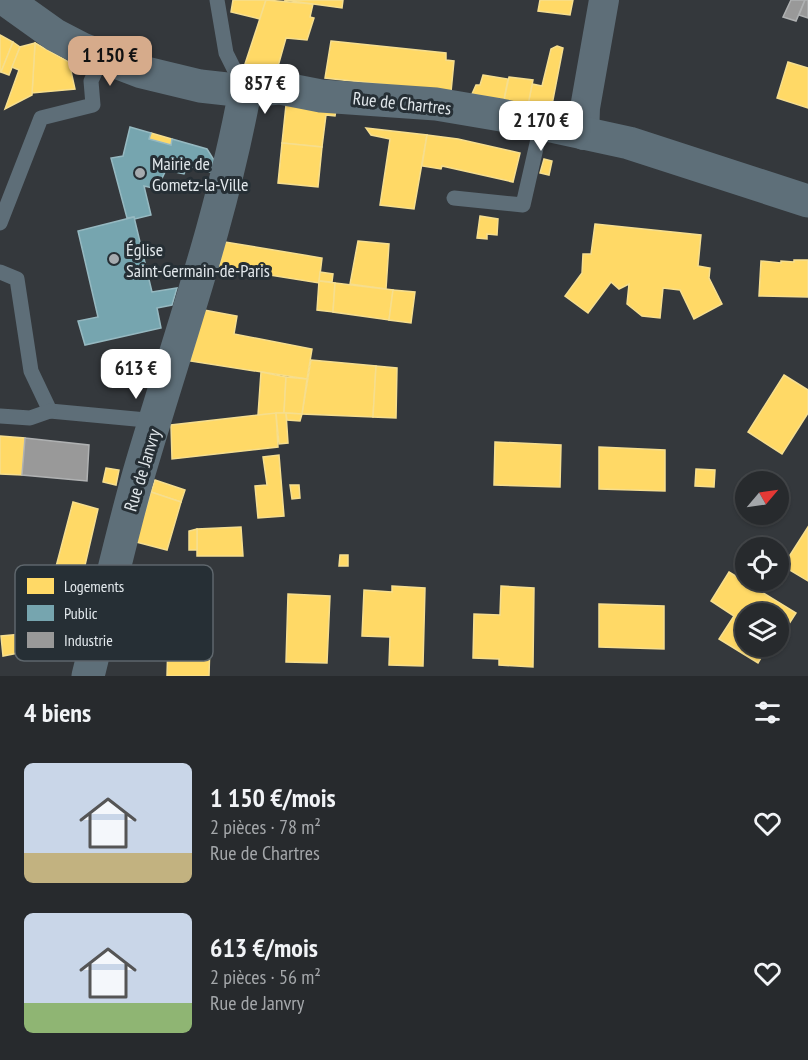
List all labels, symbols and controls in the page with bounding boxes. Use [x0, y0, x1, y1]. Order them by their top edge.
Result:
pin: 1 150 € [55, 36, 165, 87]
text: 1 150 € [82, 42, 138, 68]
pin: 857 € [223, 64, 307, 115]
text: 857 € [244, 70, 286, 96]
street label: Rue de Chartres [352, 86, 452, 120]
pin: 2 170 € [486, 101, 596, 152]
text: 2 170 € [513, 107, 569, 133]
place label: Mairie de Gometz-la-Ville [152, 152, 248, 196]
marker: Mairie de Gometz-la-Ville [133, 166, 147, 180]
place label: Église Saint-Germain-de-Paris [126, 238, 270, 282]
marker: Église Saint-Germain-de-Paris [107, 252, 121, 266]
pin: 613 € [94, 349, 178, 400]
text: 613 € [115, 355, 157, 381]
street label: Rue de Janvry [119, 426, 165, 514]
north arrow [735, 471, 789, 525]
map controls [735, 471, 789, 657]
button: locate [735, 537, 789, 591]
legend [15, 565, 213, 661]
text: Logements [64, 576, 124, 596]
text: Public [64, 603, 98, 623]
button: layers [735, 603, 789, 657]
text: Industrie [64, 630, 113, 650]
text: 4 biens [24, 696, 91, 729]
icon: filters [751, 696, 784, 729]
text: 1 150 €/mois [210, 781, 336, 814]
icon: home [72, 787, 144, 859]
icon: heart [751, 807, 784, 840]
text: 2 pièces · 78 m² [210, 814, 321, 840]
text: Rue de Chartres [210, 840, 320, 866]
text: 613 €/mois [210, 931, 318, 964]
icon: home [72, 937, 144, 1009]
icon: heart [751, 957, 784, 990]
text: 2 pièces · 56 m² [210, 964, 321, 990]
text: Rue de Janvry [210, 990, 304, 1016]

